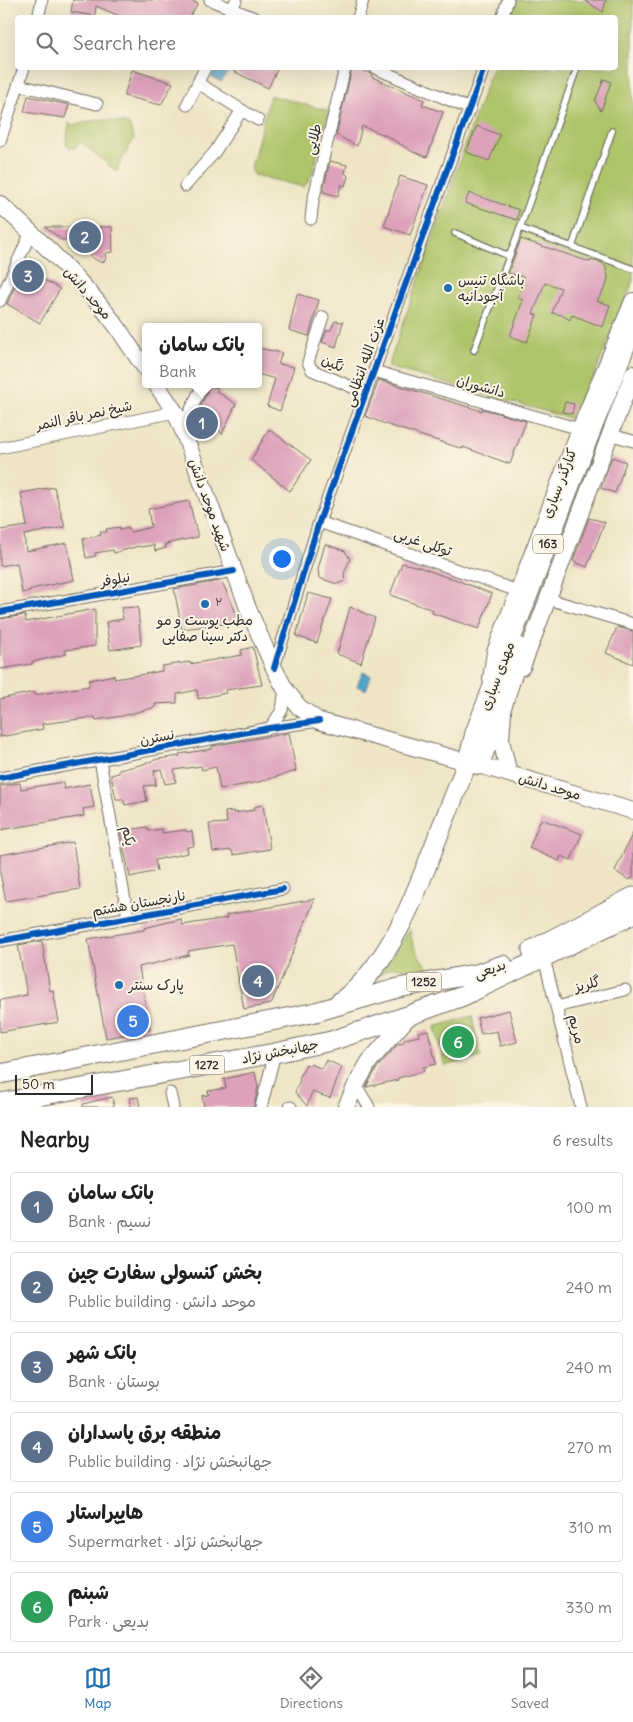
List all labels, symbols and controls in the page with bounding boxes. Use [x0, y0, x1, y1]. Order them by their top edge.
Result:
search box [15, 15, 618, 70]
icon: search [33, 29, 61, 57]
text: Search here [73, 31, 176, 55]
street label: طلایی [300, 122, 326, 156]
pin: 2 [69, 218, 101, 256]
pin: 3 [12, 257, 44, 295]
street label: موحد دانش [60, 263, 116, 323]
place label: باشگاه تنیس آجودانیه [458, 271, 525, 305]
marker: باشگاه تنیس آجودانیه [442, 282, 454, 294]
street label: عزت الله انتظامی [339, 315, 389, 409]
popup [142, 323, 262, 388]
text: بانک سامان [159, 332, 245, 356]
street label: نگین [319, 350, 347, 376]
text: Bank [159, 361, 196, 381]
street label: دانشوران [454, 371, 507, 402]
street label: شیخ نمر باقر النمر [33, 396, 134, 435]
pin: 1 [186, 404, 218, 442]
street label: کنارگذر سباری [537, 445, 581, 521]
street label: شهید موحد دانش [185, 456, 235, 554]
street label: توکلی غربی [392, 524, 455, 560]
road number: 163 [533, 534, 563, 554]
your location [269, 546, 295, 572]
street label: نیلوفر [97, 567, 132, 592]
house number: ۲ [215, 595, 223, 609]
marker: مطب پوست و مو دکتر سینا صفایی [199, 598, 211, 610]
place label: مطب پوست و مو دکتر سینا صفایی [156, 611, 253, 645]
street label: مهدی سباری [476, 639, 518, 713]
street label: نسترن [138, 725, 176, 749]
street label: موحد دانش [517, 768, 583, 804]
street label: یکم [116, 825, 140, 848]
street label: نارنجستان هشتم [91, 886, 188, 922]
street label: بدیعی [472, 955, 508, 983]
pin: 4 [242, 962, 274, 1000]
road number: 1252 [406, 972, 442, 992]
street label: گلریز [571, 972, 602, 996]
place label: پارک سنتر [128, 976, 184, 995]
marker: پارک سنتر [113, 979, 125, 991]
pin: 5 [117, 1002, 149, 1040]
street label: مریم [563, 1012, 589, 1046]
pin: 6 [442, 1023, 474, 1061]
street label: جهانبخش نژاد [240, 1035, 320, 1067]
road number: 1272 [190, 1056, 224, 1074]
scale bar [15, 1072, 92, 1095]
text: 50 m [22, 1075, 55, 1093]
text: Nearby [20, 1126, 90, 1153]
text: 6 results [552, 1130, 613, 1150]
text: بانک سامان [68, 1180, 154, 1204]
text: 1 [34, 1197, 40, 1217]
text: 100 m [567, 1197, 612, 1217]
text: Bank · نسیم [68, 1211, 151, 1231]
text: بخش کنسولی سفارت چین [68, 1260, 262, 1284]
text: 2 [33, 1277, 41, 1297]
text: 240 m [566, 1277, 612, 1297]
text: Public building · موحد دانش [68, 1291, 256, 1311]
text: بانک شهر [68, 1340, 137, 1364]
text: 3 [32, 1357, 42, 1377]
text: 240 m [566, 1357, 612, 1377]
text: Bank · بوستان [68, 1371, 160, 1391]
text: منطقه برق پاسداران [68, 1420, 221, 1444]
text: 4 [32, 1437, 42, 1457]
text: 270 m [567, 1437, 612, 1457]
text: Public building · جهانبخش نژاد [68, 1451, 272, 1471]
text: هایپراستار [68, 1500, 143, 1524]
text: 5 [32, 1517, 42, 1537]
text: 310 m [568, 1517, 612, 1537]
text: Supermarket · جهانبخش نژاد [68, 1531, 263, 1551]
text: شبنم [68, 1580, 109, 1604]
text: 6 [32, 1597, 42, 1617]
text: 330 m [565, 1597, 612, 1617]
text: Park · بدیعی [68, 1611, 149, 1631]
tab: Map [84, 1664, 112, 1712]
tab: Directions [280, 1664, 343, 1712]
tab: Saved [511, 1664, 549, 1712]

